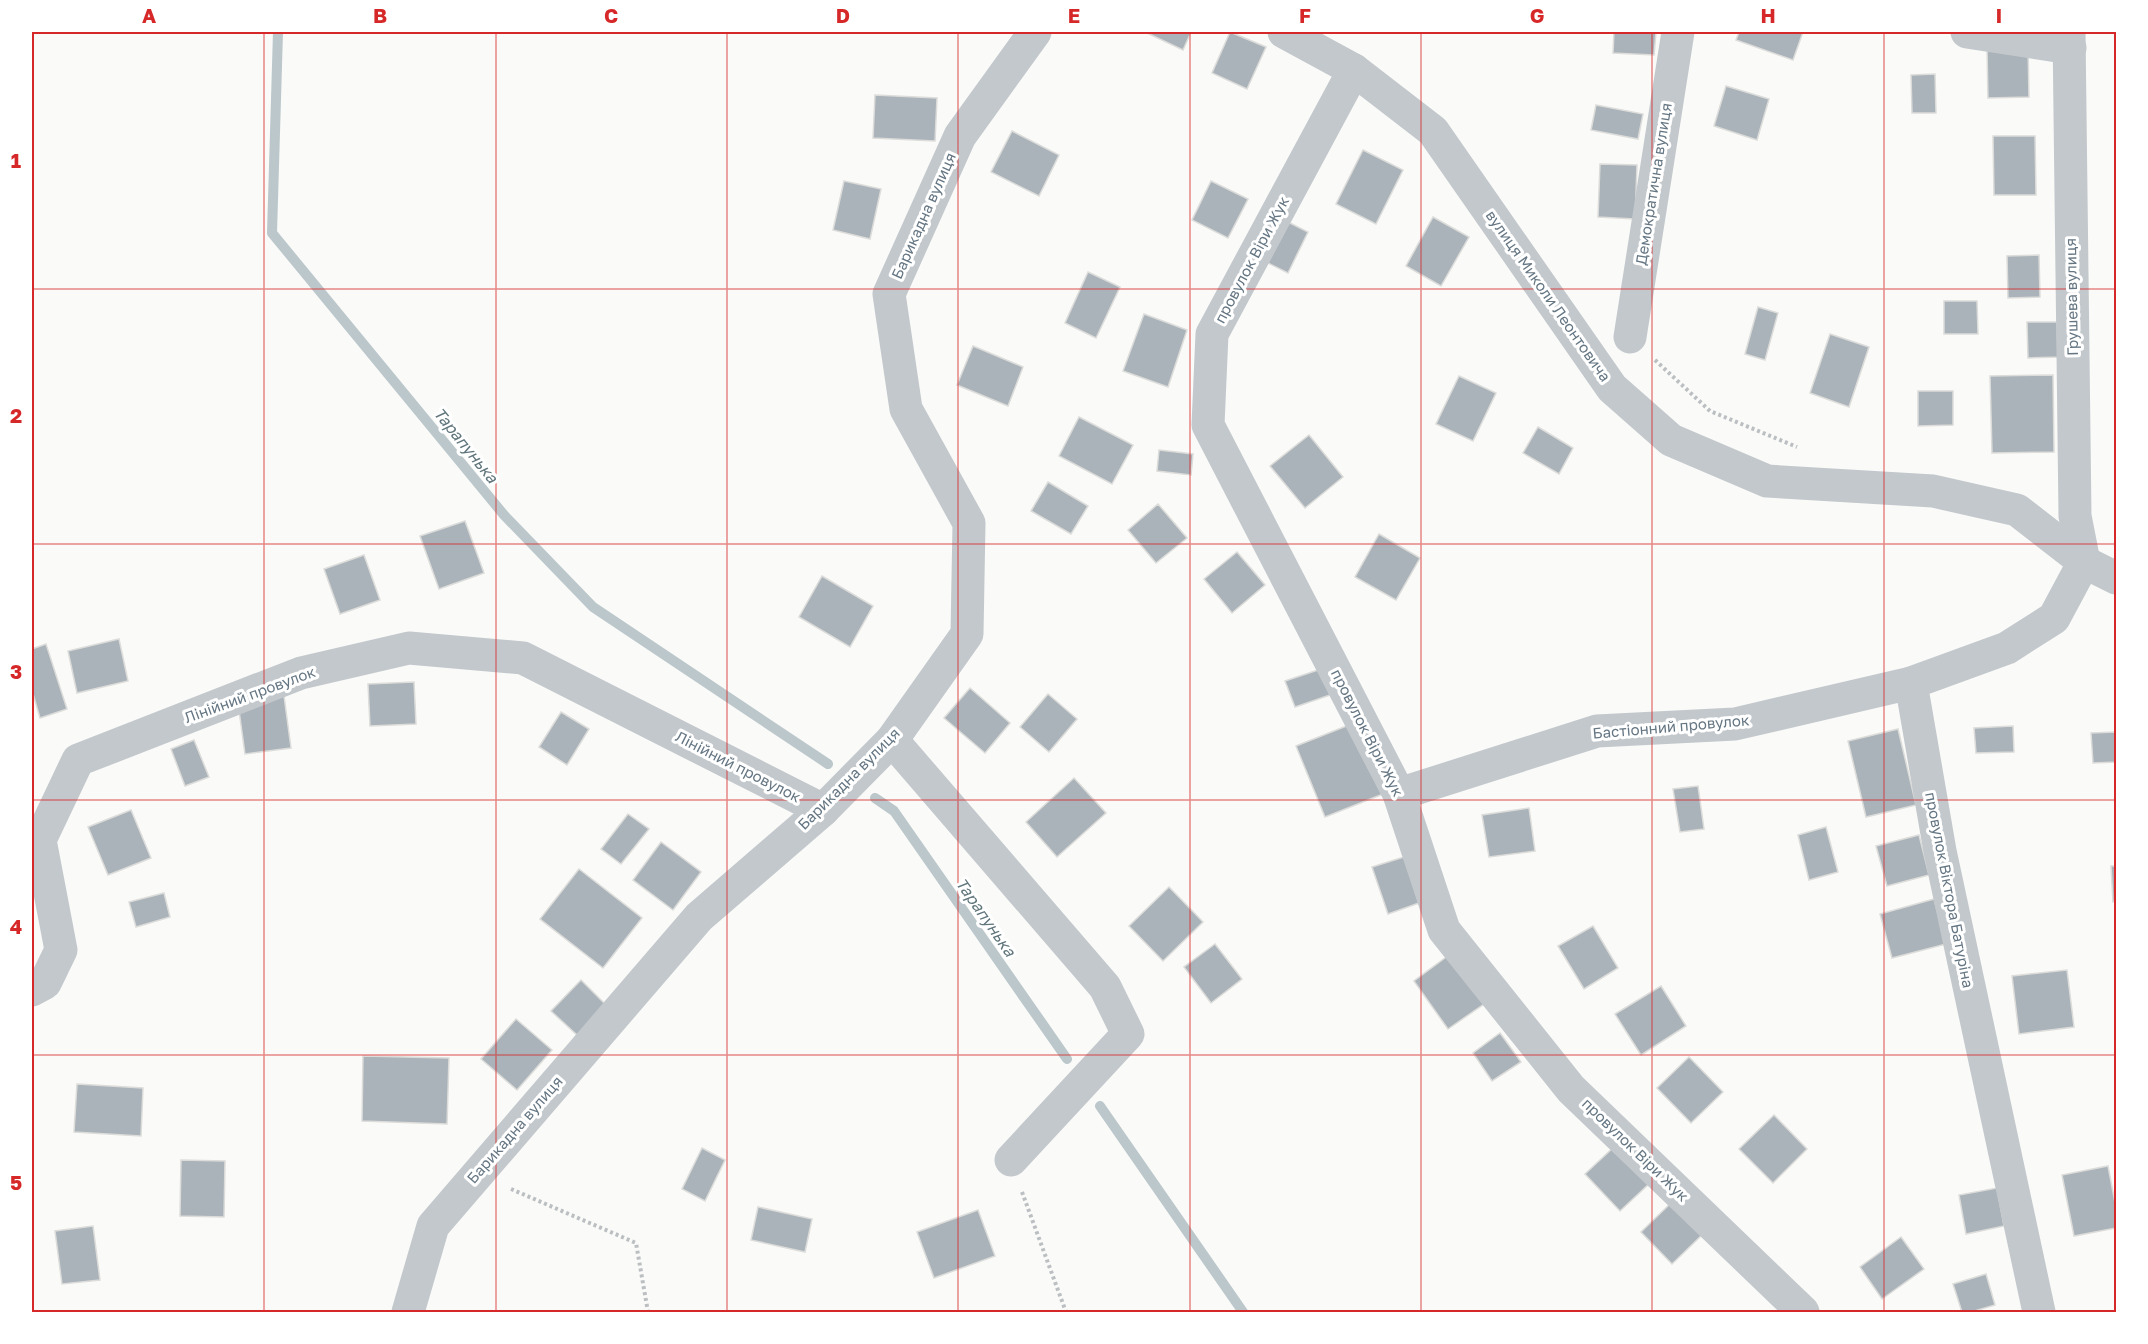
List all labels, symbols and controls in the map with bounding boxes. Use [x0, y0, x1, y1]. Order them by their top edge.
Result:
text: A [142, 3, 156, 27]
text: B [373, 3, 387, 27]
text: C [604, 3, 618, 27]
text: D [836, 3, 850, 27]
text: E [1068, 3, 1080, 27]
text: F [1299, 3, 1311, 27]
text: G [1530, 3, 1544, 27]
text: H [1760, 3, 1776, 27]
text: I [1996, 3, 2002, 27]
street label: Демократична вулиця [1631, 101, 1675, 266]
text: 1 [11, 148, 21, 172]
street label: Барикадна вулиця [887, 150, 959, 282]
street label: провулок Віри Жук [1210, 193, 1292, 326]
street label: вулиця Миколи Леонтовича [1483, 206, 1615, 385]
street label: Грушева вулиця [2061, 238, 2081, 356]
text: 2 [10, 403, 22, 427]
water label: Тарапунька [430, 403, 503, 487]
text: 3 [10, 659, 22, 683]
street label: Лінійний провулок [182, 662, 318, 726]
street label: провулок Віри Жук [1328, 666, 1408, 800]
street label: Бастіонний провулок [1592, 710, 1750, 742]
street label: Барикадна вулиця [794, 724, 903, 833]
street label: Лінійний провулок [673, 727, 804, 806]
street label: провулок Віктора Батуріна [1922, 790, 1978, 989]
water label: Тарапунька [952, 874, 1021, 961]
text: 4 [10, 914, 22, 938]
street label: Барикадна вулиця [463, 1072, 566, 1187]
street label: провулок Віри Жук [1579, 1094, 1693, 1205]
text: 5 [10, 1170, 22, 1194]

